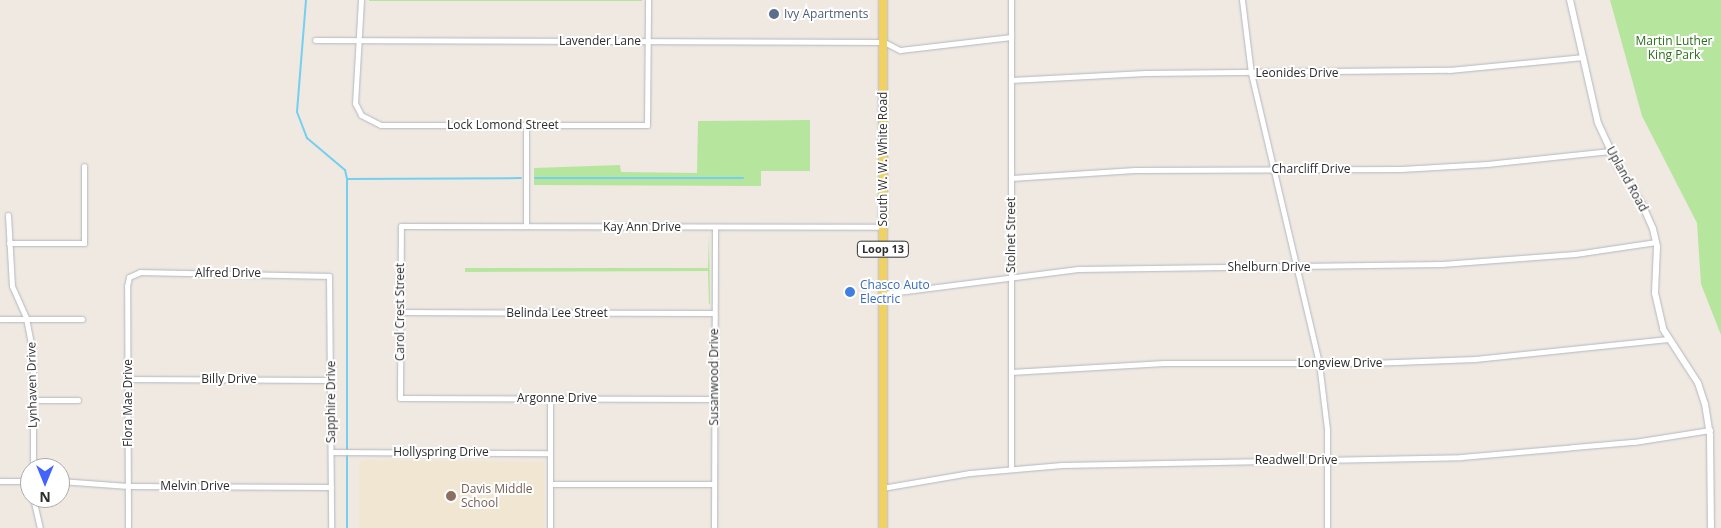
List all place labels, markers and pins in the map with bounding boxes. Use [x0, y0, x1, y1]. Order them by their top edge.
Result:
place label: Ivy Apartments [784, 7, 868, 21]
marker: Ivy Apartments [768, 8, 780, 20]
place label: Chasco Auto Electric [860, 278, 930, 306]
marker: Chasco Auto Electric [844, 286, 856, 298]
place label: Davis Middle School [461, 482, 533, 510]
marker: Davis Middle School [445, 490, 457, 502]

